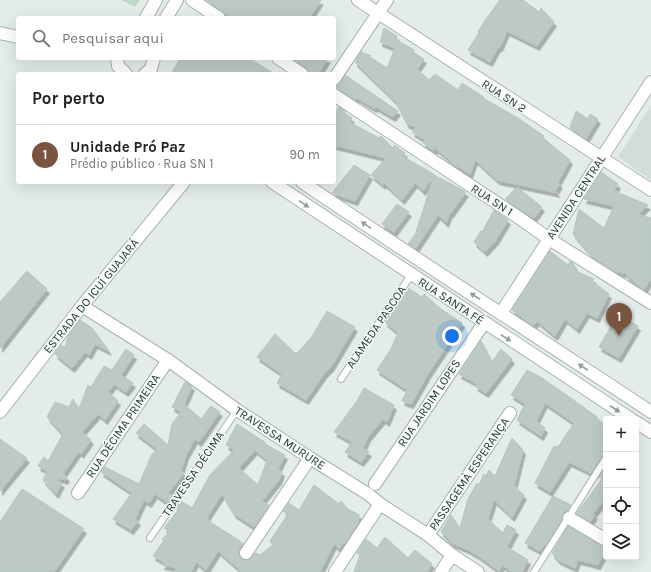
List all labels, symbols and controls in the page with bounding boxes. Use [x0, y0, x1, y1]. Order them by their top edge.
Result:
search box [16, 16, 336, 60]
icon: search [30, 27, 52, 49]
text: Pesquisar aqui [62, 29, 164, 47]
street label: RUA SN 2 [479, 76, 529, 116]
text: Por perto [32, 88, 105, 108]
text: Unidade Pró Paz [70, 138, 185, 156]
text: 1 [43, 147, 47, 162]
text: 90 m [289, 147, 320, 162]
street label: AVENIDA CENTRAL [544, 152, 609, 242]
text: Prédio público · Rua SN 1 [70, 156, 214, 171]
street label: RUA SN 1 [468, 181, 516, 219]
one-way arrow [299, 200, 310, 208]
one-way arrow [360, 221, 371, 229]
street label: ESTRADA DO ICUÍ GUAJARÁ [40, 235, 142, 356]
street label: RUA SANTA FÉ [415, 274, 487, 327]
street label: ALAMEDA PASCOA [343, 283, 409, 371]
one-way arrow [470, 292, 480, 300]
pin: 1 [606, 303, 632, 336]
your location [442, 326, 462, 346]
one-way arrow [500, 334, 512, 341]
street label: RUA JARDIM LOPES [395, 357, 463, 449]
one-way arrow [578, 364, 589, 371]
street label: RUA DÉCIMA PRIMEIRA [82, 371, 163, 481]
street label: TRAVESSA MURURE [232, 404, 328, 472]
one-way arrow [609, 405, 621, 412]
street label: PASSAGEMÀ ESPERANÇA [425, 414, 512, 533]
map controls [603, 416, 639, 560]
button: + [603, 416, 639, 452]
street label: TRAVESSA DÉCIMA [158, 428, 227, 519]
button: − [603, 452, 639, 488]
button: locate [603, 488, 639, 524]
button: layers [603, 524, 639, 560]

